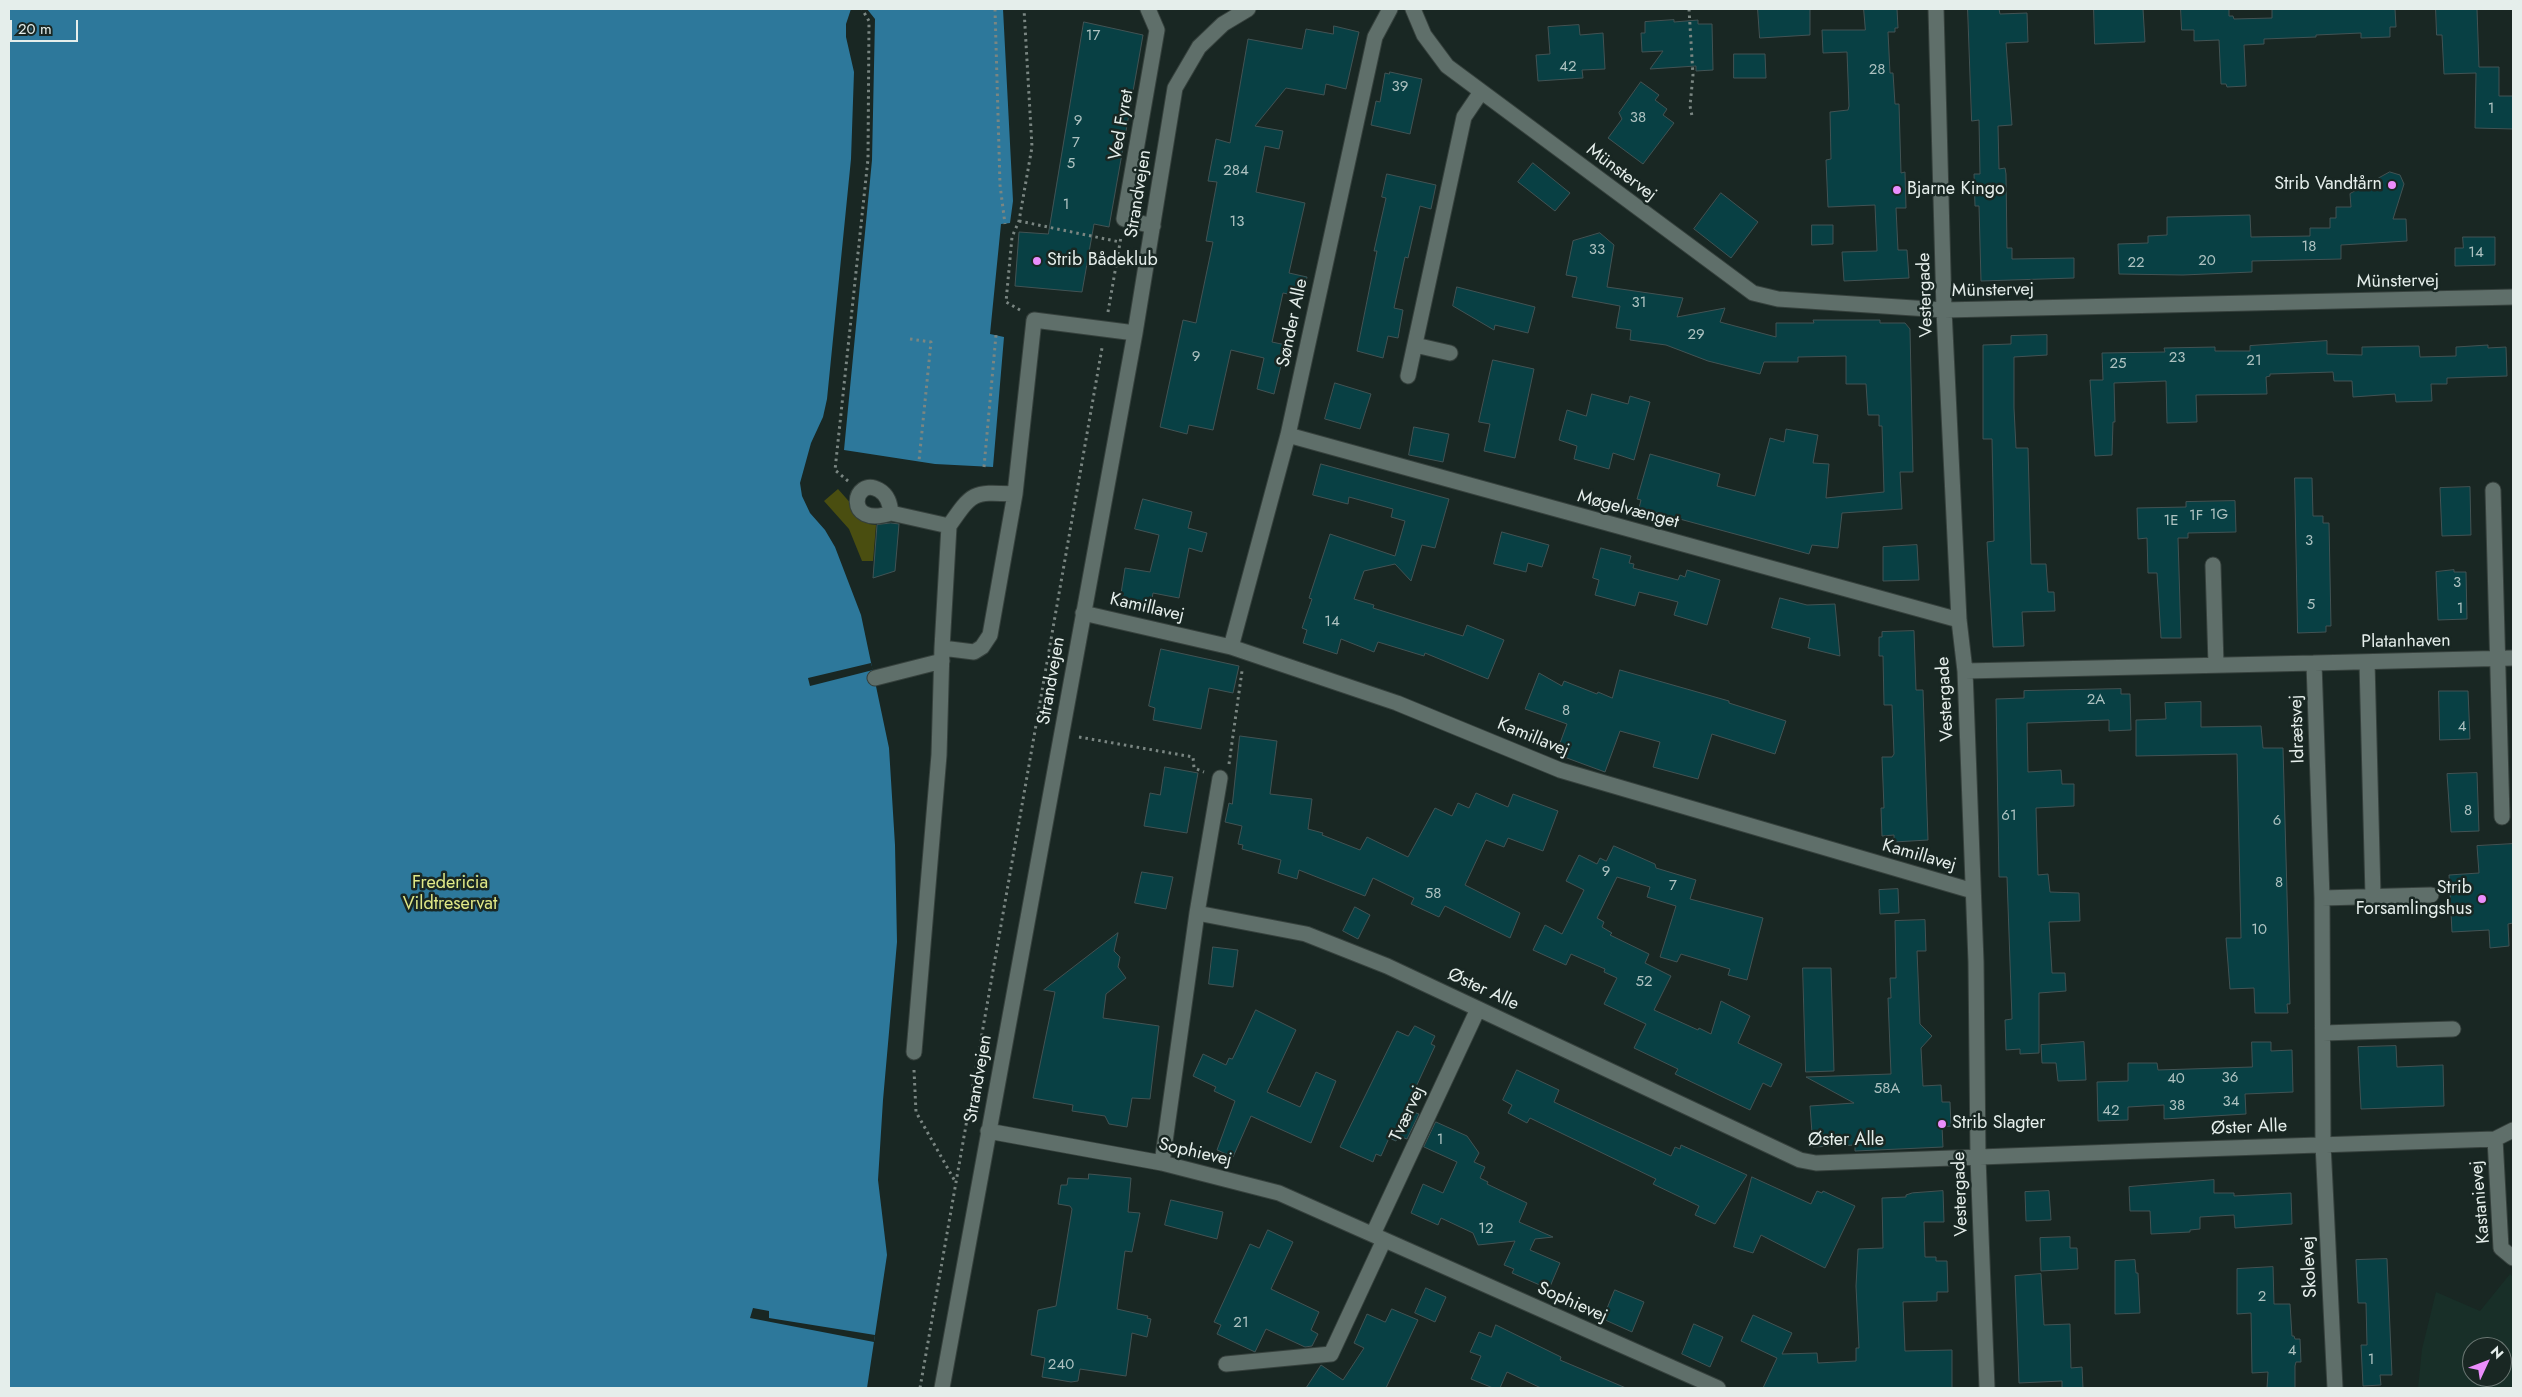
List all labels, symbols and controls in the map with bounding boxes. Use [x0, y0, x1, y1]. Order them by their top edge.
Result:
scale bar [12, 10, 80, 42]
text: 20 m [18, 18, 52, 40]
house number: 17 [1086, 27, 1100, 45]
house number: 42 [1559, 58, 1577, 76]
house number: 28 [1869, 61, 1885, 79]
house number: 39 [1392, 78, 1408, 96]
street label: Ved Fyret [1105, 88, 1139, 162]
house number: 1 [2488, 100, 2494, 118]
house number: 38 [1630, 109, 1646, 127]
house number: 9 [1074, 112, 1082, 130]
house number: 7 [1072, 134, 1080, 152]
street label: Münstervej [1582, 140, 1660, 206]
street label: Strandvejen [1121, 148, 1157, 240]
house number: 5 [1067, 155, 1075, 173]
house number: 284 [1223, 162, 1249, 180]
place label: Strib Vandtårn [2274, 174, 2382, 196]
place label: Bjarne Kingo [1907, 179, 2005, 201]
marker: Strib Vandtårn [2386, 179, 2398, 191]
marker: Bjarne Kingo [1891, 184, 1903, 196]
house number: 1 [1063, 196, 1069, 214]
house number: 13 [1230, 213, 1244, 231]
house number: 18 [2302, 238, 2316, 256]
house number: 33 [1589, 241, 1605, 259]
house number: 14 [2468, 244, 2484, 262]
place label: Strib Bådeklub [1047, 250, 1158, 272]
street label: Vestergade [1914, 252, 1938, 338]
house number: 20 [2198, 252, 2216, 270]
house number: 22 [2127, 254, 2145, 272]
marker: Strib Bådeklub [1031, 255, 1043, 267]
street label: Münstervej [2357, 270, 2439, 294]
street label: Sønder Alle [1273, 277, 1313, 369]
street label: Münstervej [1952, 279, 2034, 303]
house number: 31 [1632, 294, 1646, 312]
house number: 29 [1687, 326, 1705, 344]
house number: 9 [1192, 348, 1200, 366]
house number: 23 [2169, 349, 2185, 367]
house number: 21 [2246, 352, 2262, 370]
house number: 25 [2110, 355, 2126, 373]
street label: Møgelvænget [1575, 486, 1681, 534]
house number: 1G [2210, 506, 2228, 524]
house number: 1F [2189, 507, 2203, 525]
house number: 1E [2164, 512, 2178, 530]
house number: 3 [2305, 532, 2313, 550]
house number: 3 [2453, 574, 2461, 592]
street label: Kamillavej [1108, 589, 1186, 627]
house number: 5 [2307, 596, 2315, 614]
house number: 1 [2457, 600, 2463, 618]
house number: 14 [1324, 613, 1340, 631]
street label: Platanhaven [2361, 630, 2451, 654]
street label: Strandvejen [1034, 635, 1070, 727]
street label: Vestergade [1933, 656, 1959, 742]
house number: 2A [2087, 691, 2105, 709]
street label: Idrætsvej [2286, 694, 2310, 764]
house number: 8 [1562, 702, 1570, 720]
street label: Kamillavej [1494, 714, 1572, 762]
house number: 4 [2458, 718, 2466, 736]
house number: 8 [2464, 802, 2472, 820]
house number: 61 [2001, 807, 2017, 825]
house number: 6 [2273, 812, 2281, 830]
street label: Kamillavej [1880, 835, 1958, 877]
house number: 9 [1602, 863, 1610, 881]
park label: Fredericia Vildtreservat [403, 873, 497, 916]
house number: 8 [2275, 874, 2283, 892]
house number: 7 [1669, 877, 1677, 895]
place label: Strib Forsamlingshus [2356, 878, 2472, 921]
house number: 58 [1425, 885, 1441, 903]
marker: Strib Forsamlingshus [2476, 893, 2488, 905]
house number: 10 [2251, 921, 2267, 939]
street label: Øster Alle [1444, 964, 1522, 1016]
house number: 52 [1636, 973, 1652, 991]
street label: Strandvejen [961, 1033, 997, 1125]
house number: 36 [2222, 1069, 2238, 1087]
house number: 40 [2167, 1070, 2185, 1088]
house number: 58A [1874, 1080, 1900, 1098]
street label: Tværvej [1386, 1083, 1430, 1145]
house number: 34 [2223, 1093, 2239, 1111]
house number: 38 [2169, 1097, 2185, 1115]
house number: 42 [2102, 1102, 2120, 1120]
place label: Strib Slagter [1952, 1113, 2045, 1135]
street label: Øster Alle [2211, 1116, 2287, 1140]
marker: Strib Slagter [1936, 1118, 1948, 1130]
street label: Øster Alle [1808, 1130, 1884, 1152]
house number: 1 [1437, 1131, 1443, 1149]
street label: Sophievej [1156, 1134, 1234, 1172]
street label: Vestergade [1949, 1151, 1973, 1237]
street label: Kastanievej [2467, 1159, 2495, 1245]
house number: 12 [1478, 1220, 1494, 1238]
street label: Skolevej [2298, 1236, 2322, 1298]
street label: Sophievej [1534, 1278, 1610, 1328]
house number: 2 [2258, 1288, 2266, 1306]
house number: 21 [1233, 1314, 1249, 1332]
north arrow [2462, 1337, 2512, 1387]
house number: 4 [2288, 1342, 2296, 1360]
text: N [2486, 1342, 2508, 1363]
house number: 1 [2368, 1351, 2374, 1369]
house number: 240 [1048, 1356, 1074, 1374]

